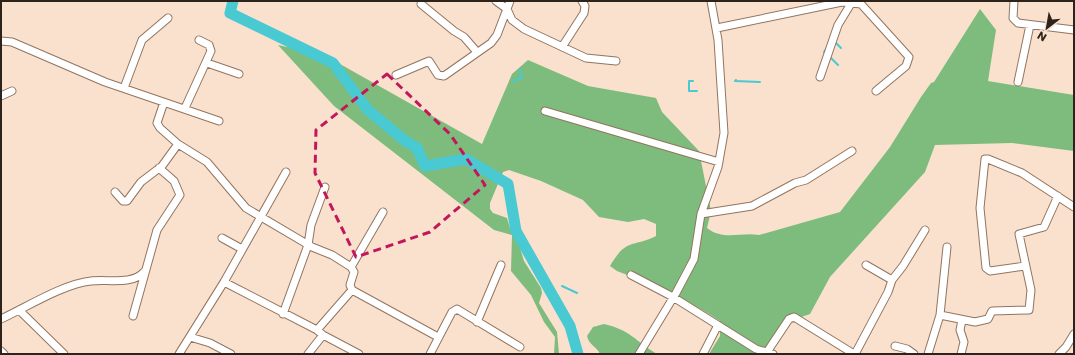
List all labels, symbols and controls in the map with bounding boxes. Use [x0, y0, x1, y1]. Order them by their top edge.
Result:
north arrow [1027, 8, 1067, 48]
text: N [1034, 28, 1050, 46]

